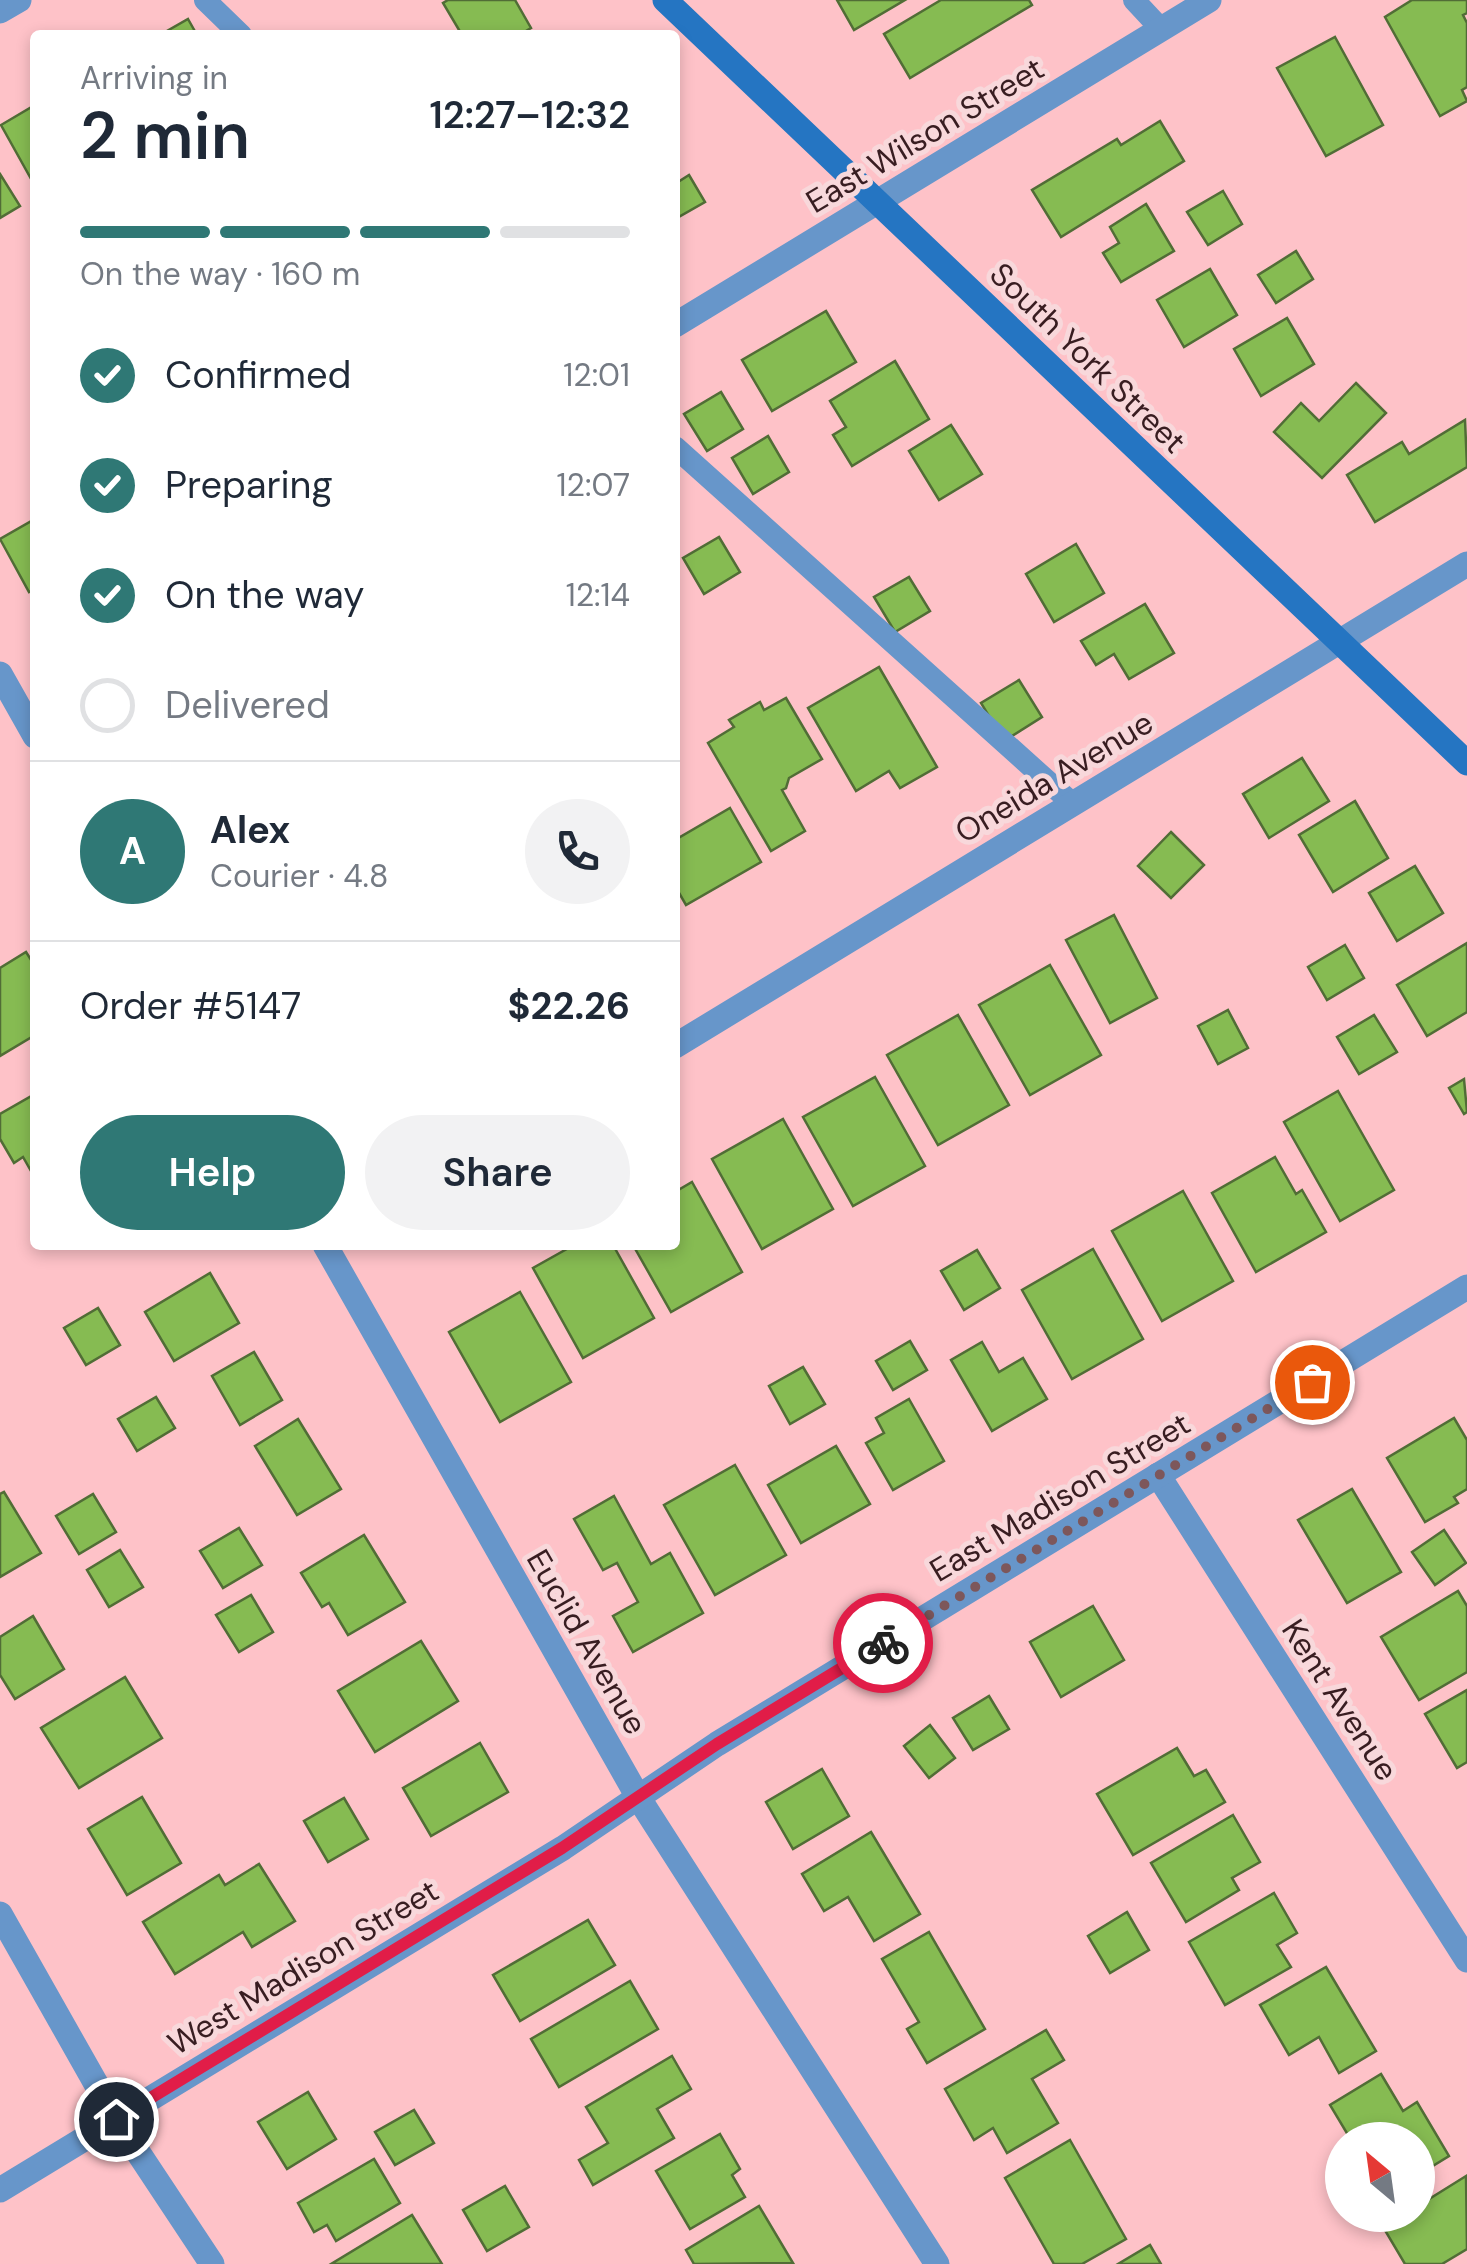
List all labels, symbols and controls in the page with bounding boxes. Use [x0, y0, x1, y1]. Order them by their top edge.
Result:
street label: East Wilson Street [798, 47, 1052, 223]
text: Arriving in [80, 57, 228, 99]
text: 12:27–12:32 [430, 90, 630, 140]
text: 2 min [80, 94, 250, 178]
text: On the way · 160 m [80, 253, 360, 295]
street label: South York Street [981, 254, 1195, 462]
icon: check [80, 348, 135, 403]
text: Confirmed [165, 350, 351, 400]
text: 12:01 [563, 354, 630, 396]
icon: check [80, 458, 135, 513]
text: Preparing [165, 460, 333, 510]
text: 12:07 [557, 464, 630, 506]
icon: check [80, 568, 135, 623]
text: On the way [165, 570, 364, 620]
text: 12:14 [566, 574, 630, 616]
text: Delivered [165, 680, 330, 730]
street label: Oneida Avenue [947, 701, 1161, 853]
button: phone [525, 799, 630, 904]
text: Alex [210, 805, 290, 855]
text: A [119, 826, 146, 876]
text: Courier · 4.8 [210, 855, 388, 897]
text: Order #5147 [80, 981, 301, 1031]
text: $22.26 [508, 981, 630, 1031]
button: Help [80, 1115, 345, 1230]
button: Share [365, 1115, 630, 1230]
pin [1270, 1340, 1355, 1425]
icon: bag [1285, 1355, 1340, 1410]
street label: East Madison Street [922, 1403, 1198, 1591]
street label: Euclid Avenue [517, 1542, 657, 1742]
courier [833, 1593, 933, 1693]
street label: Kent Avenue [1272, 1611, 1408, 1789]
icon: bike [856, 1616, 911, 1671]
street label: West Madison Street [160, 1870, 446, 2064]
pin [74, 2077, 159, 2162]
icon: home [89, 2092, 144, 2147]
north arrow [1325, 2122, 1435, 2232]
map controls [1325, 2122, 1435, 2232]

